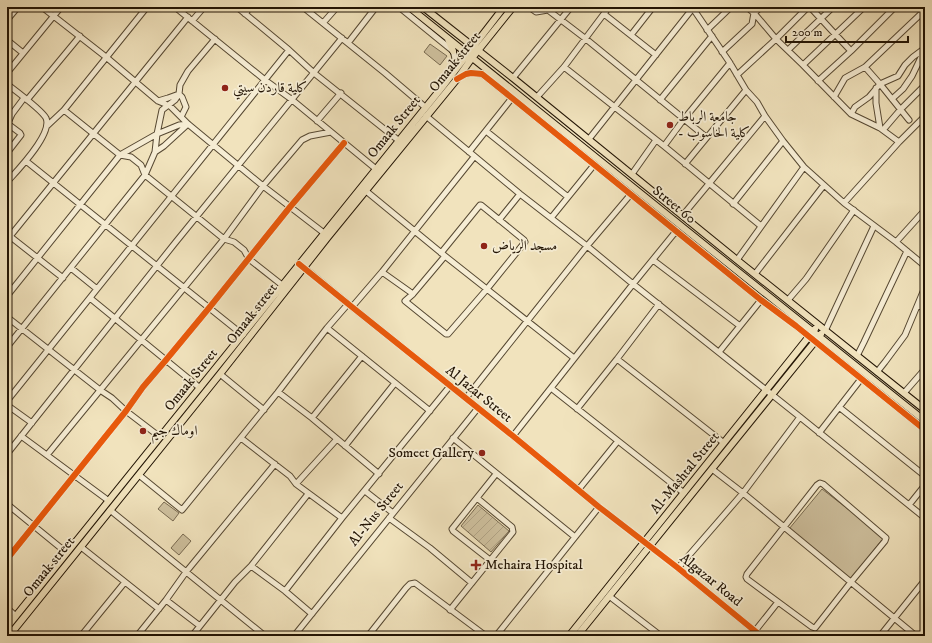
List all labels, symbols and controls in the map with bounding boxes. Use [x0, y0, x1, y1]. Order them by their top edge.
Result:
scale bar [786, 18, 908, 44]
text: 200 m [792, 25, 822, 40]
street label: Omaak street [425, 28, 485, 96]
place label: كلية قاردن سيتي [233, 79, 307, 100]
marker: كلية قاردن سيتي [220, 83, 230, 93]
street label: Omaak Street [363, 92, 425, 162]
place label: جامعة الرباط - كلية الحاسوب [678, 108, 750, 142]
marker: جامعة الرباط - كلية الحاسوب [665, 120, 675, 130]
street label: Street 60 [649, 182, 699, 228]
place label: مسجد الرياض [492, 237, 557, 255]
marker: مسجد الرياض [479, 241, 489, 251]
street label: Omaak street [223, 279, 282, 348]
street label: Omaak Street [160, 345, 222, 415]
street label: Al Jazar Street [442, 362, 516, 427]
place label: اوماك جيم [151, 422, 198, 444]
marker: اوماك جيم [138, 426, 148, 436]
street label: Al-Mashtal Street [646, 428, 724, 518]
place label: Someet Gallery [389, 444, 474, 462]
marker: Someet Gallery [477, 448, 487, 458]
street label: Al-Nus Street [345, 478, 408, 550]
street label: Omaak street [19, 533, 79, 601]
street label: Algazar Road [676, 549, 746, 611]
place label: Mehaira Hospital [485, 556, 583, 574]
marker: Mehaira Hospital [470, 559, 482, 571]

